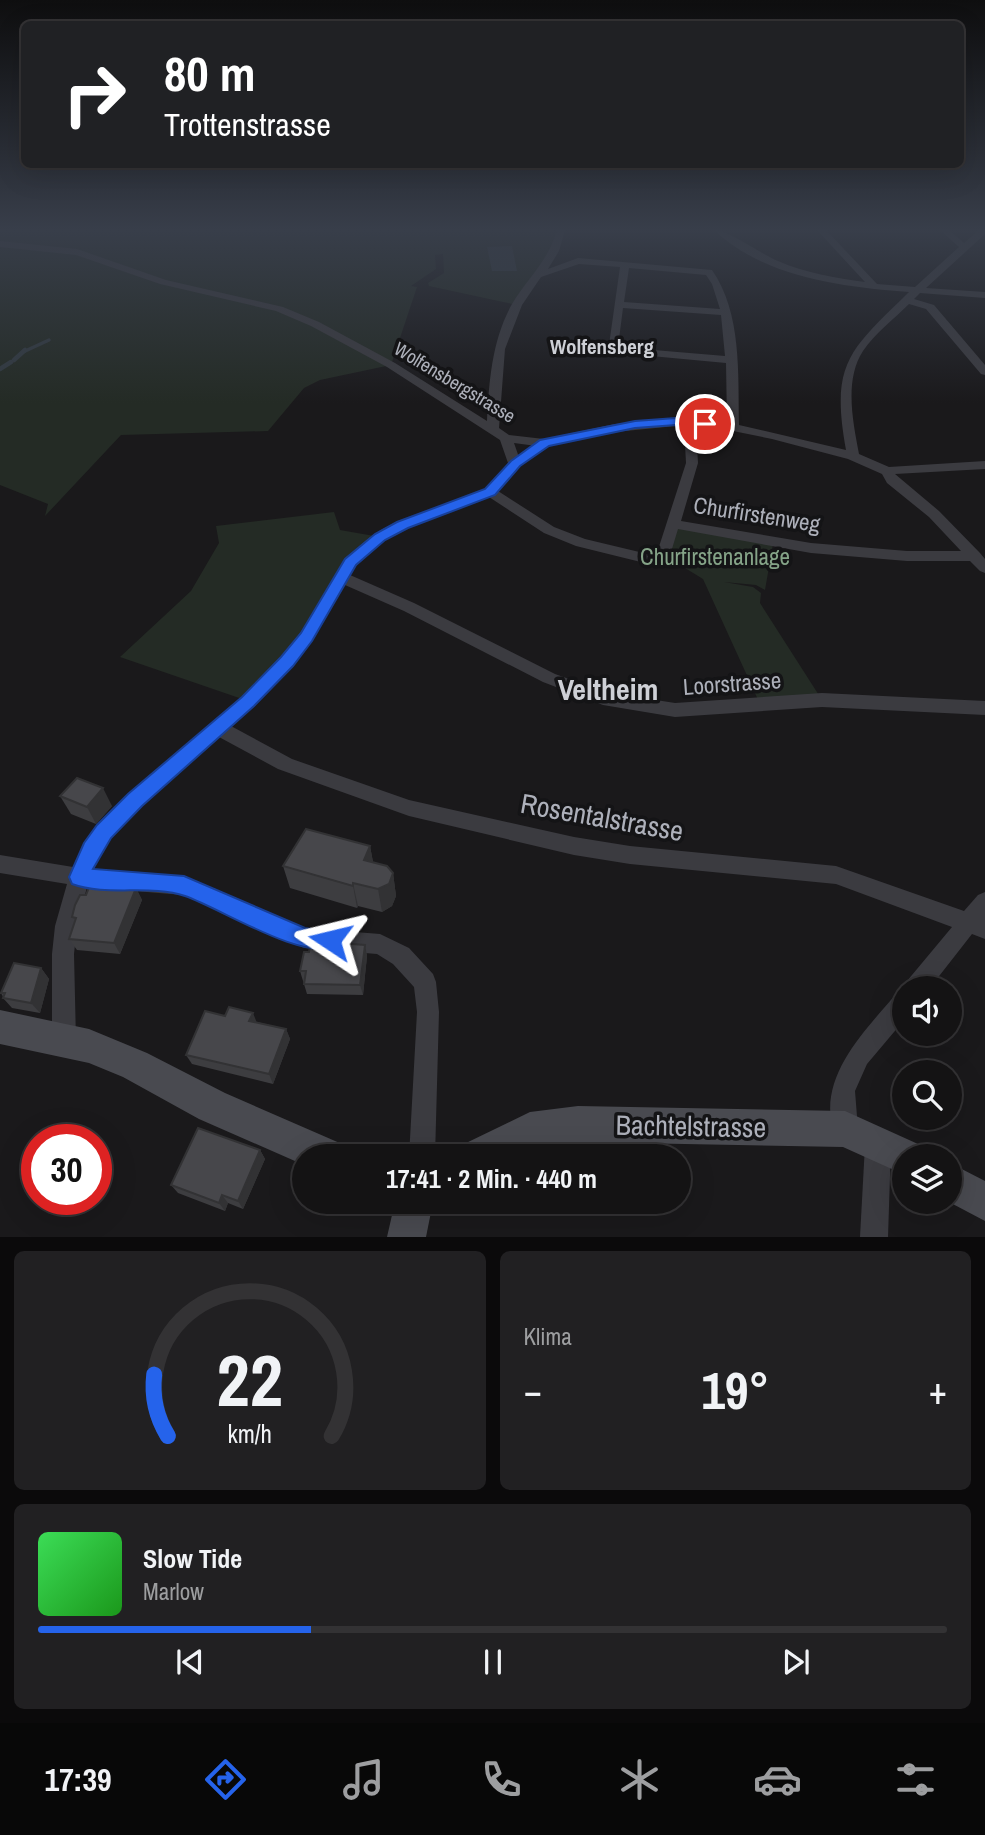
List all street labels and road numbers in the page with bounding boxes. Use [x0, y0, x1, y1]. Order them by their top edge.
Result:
street label: Wolfensbergstrasse [389, 335, 521, 429]
street label: Churfirstenweg [691, 489, 823, 539]
street label: Loorstrasse [682, 664, 782, 702]
street label: Rosentalstrasse [518, 784, 686, 850]
street label: Bachtelstrasse [615, 1106, 767, 1146]

